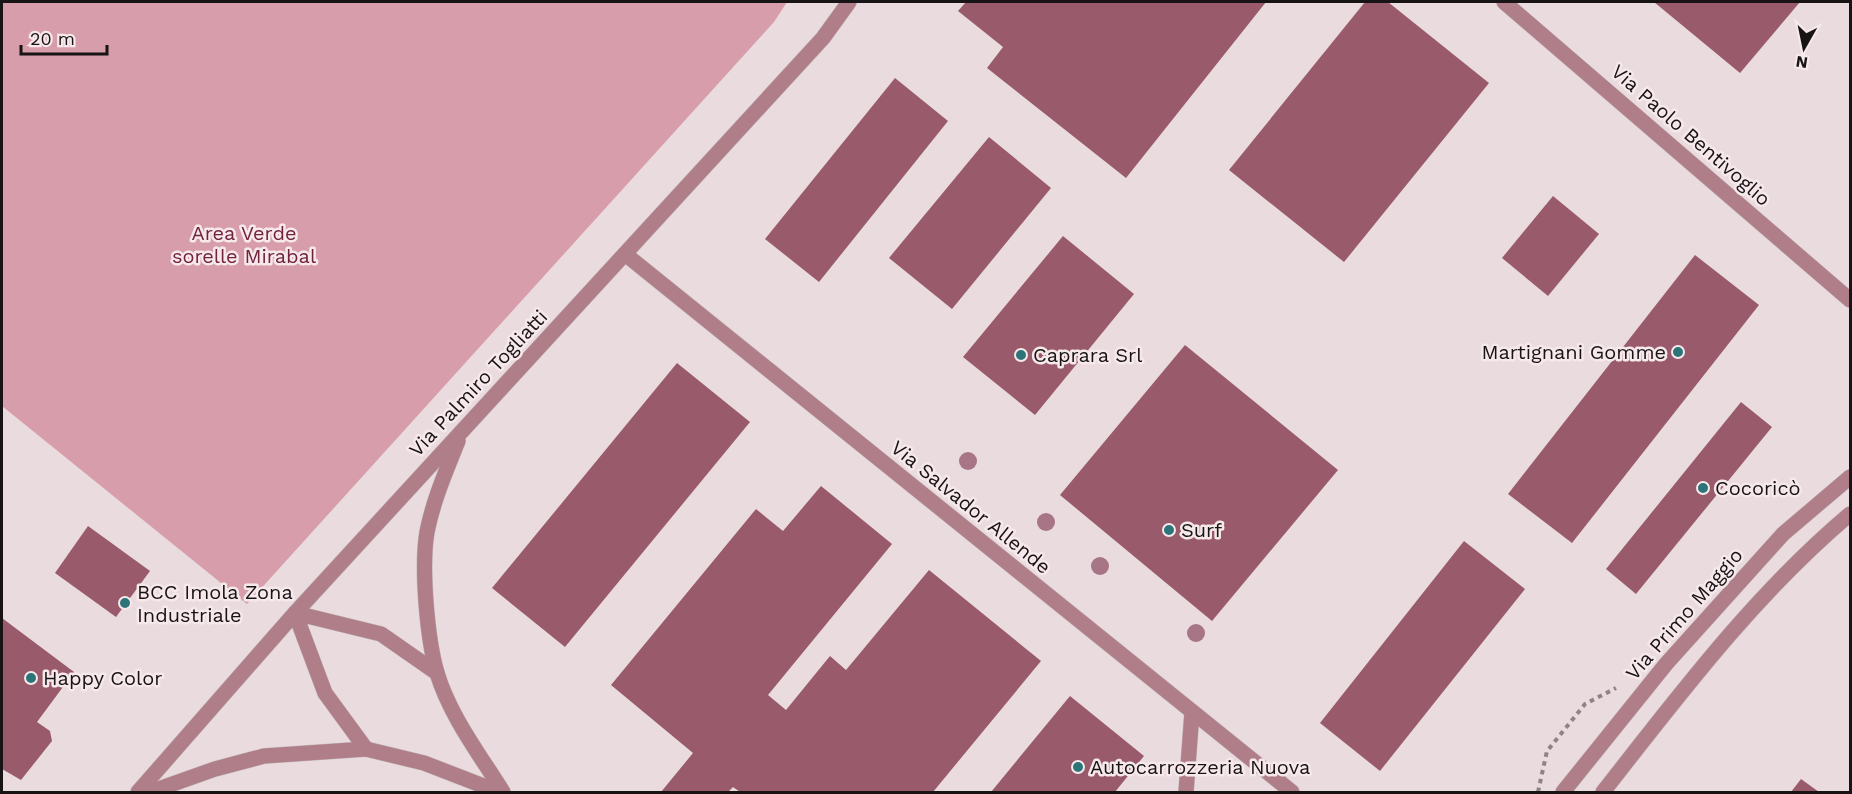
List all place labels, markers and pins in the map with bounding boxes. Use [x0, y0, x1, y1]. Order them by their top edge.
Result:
place label: Martignani Gomme [1481, 340, 1666, 364]
place label: Caprara Srl [1033, 343, 1142, 367]
marker: Martignani Gomme [1671, 345, 1685, 359]
marker: Caprara Srl [1014, 348, 1028, 362]
place label: Cocoricò [1715, 476, 1801, 500]
marker: Cocoricò [1696, 481, 1710, 495]
place label: Surf [1181, 518, 1222, 542]
marker: Surf [1162, 523, 1176, 537]
place label: BCC Imola Zona Industriale [137, 580, 293, 627]
marker: BCC Imola Zona Industriale [118, 596, 132, 610]
place label: Happy Color [43, 666, 162, 690]
marker: Happy Color [24, 671, 38, 685]
place label: Autocarrozzeria Nuova [1090, 755, 1310, 779]
marker: Autocarrozzeria Nuova [1071, 760, 1085, 774]

